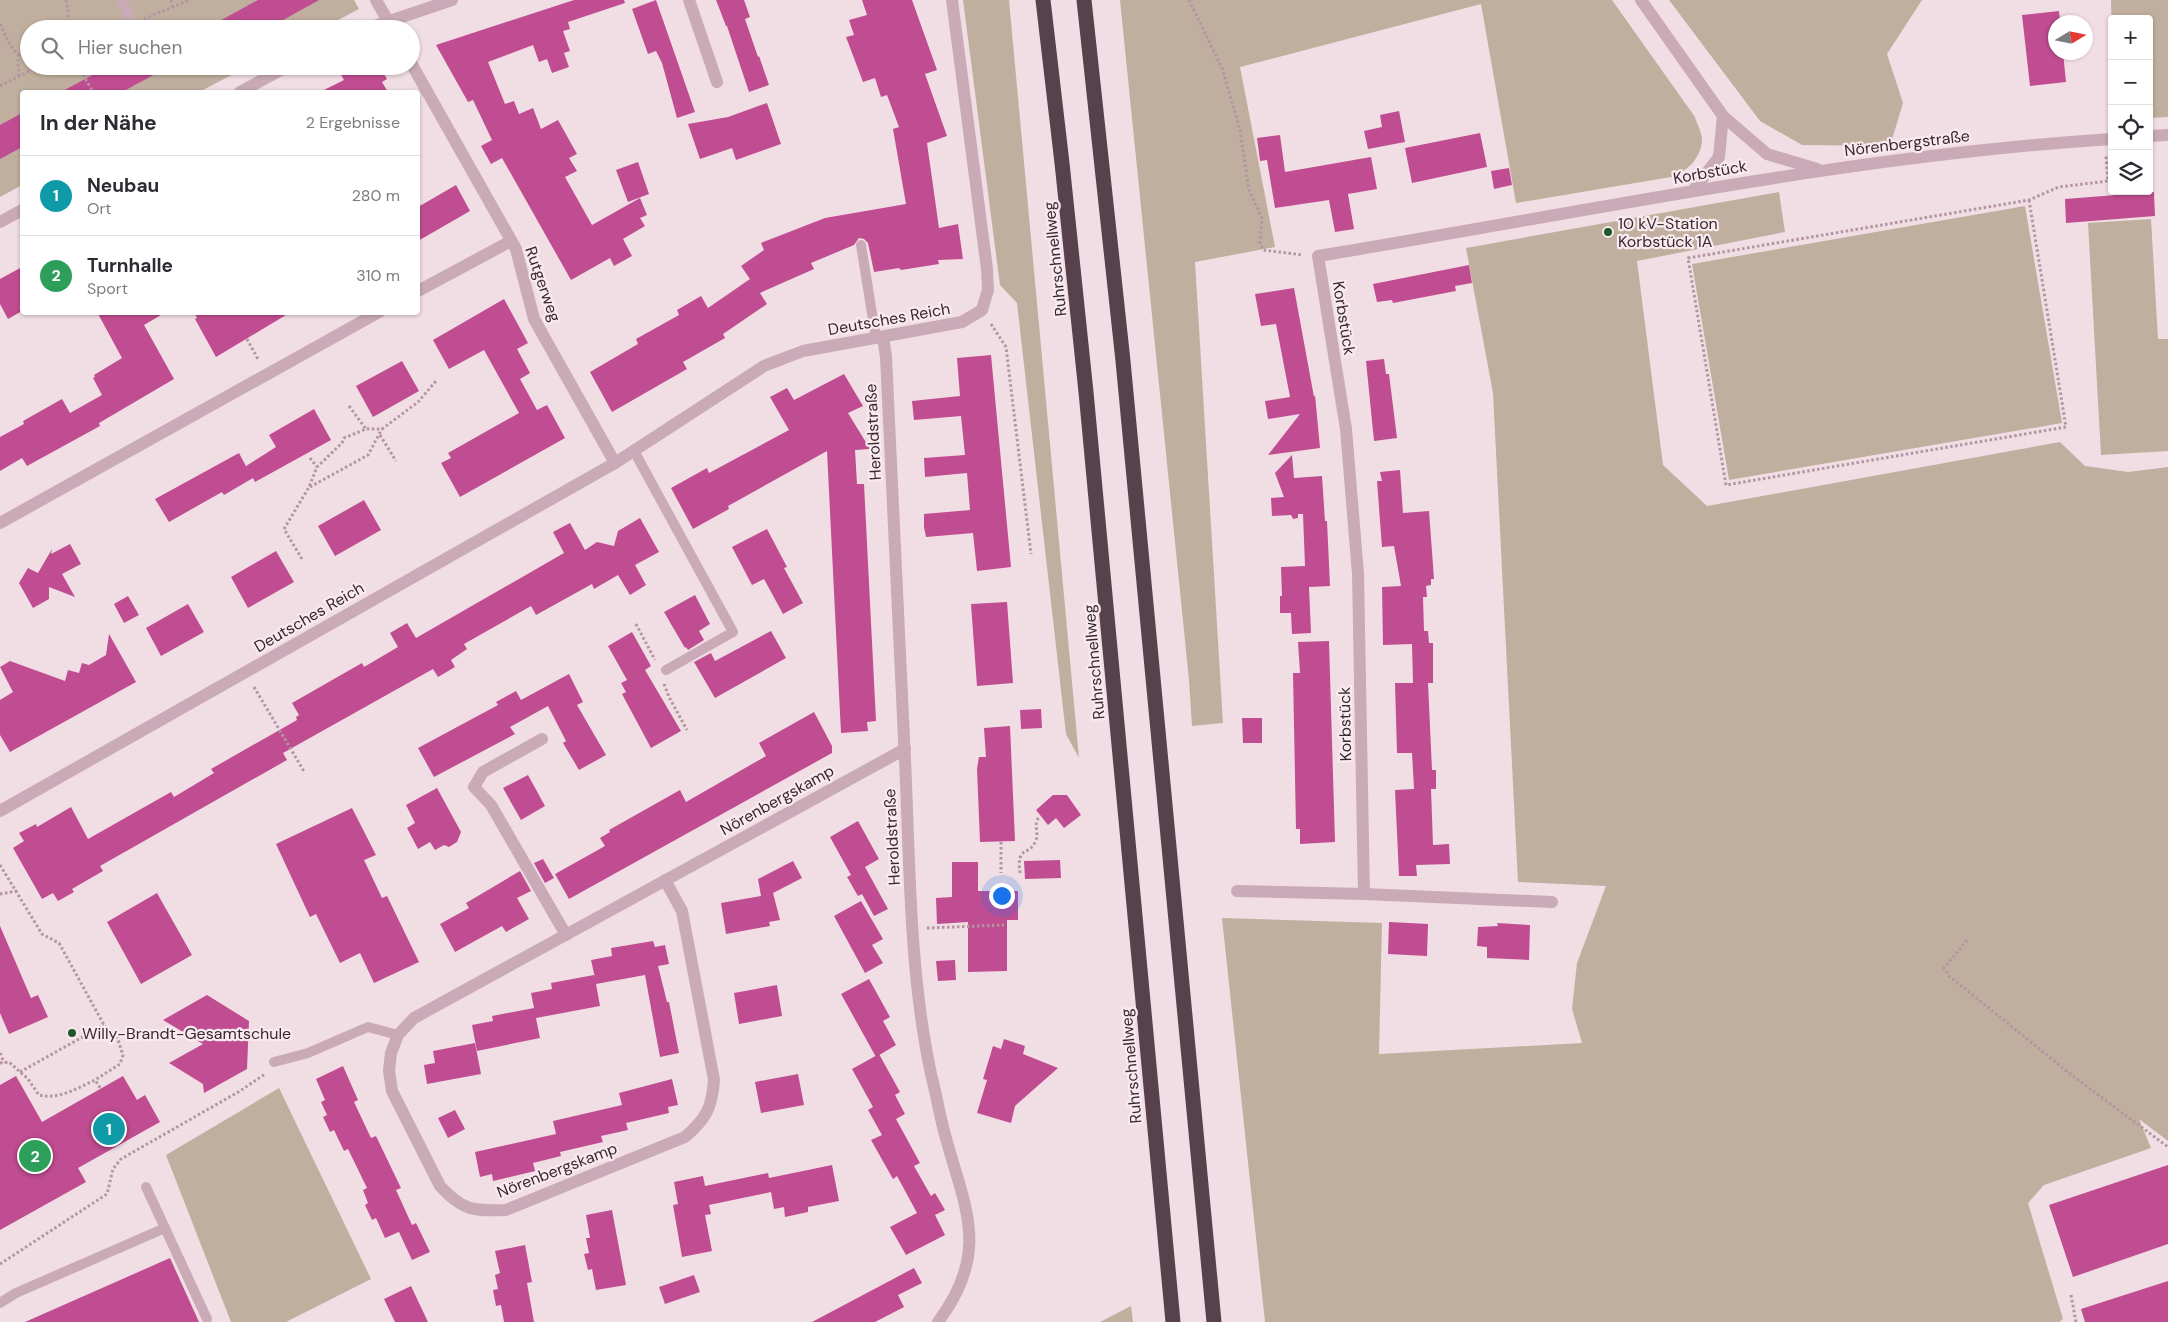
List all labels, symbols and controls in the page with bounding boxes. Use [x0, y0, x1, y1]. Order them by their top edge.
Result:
north arrow [2048, 15, 2093, 60]
map controls [2108, 15, 2153, 195]
button: + [2108, 15, 2153, 60]
search box [20, 20, 420, 75]
icon: search [38, 34, 66, 62]
text: Hier suchen [78, 35, 182, 60]
button: − [2108, 60, 2153, 105]
button: locate [2108, 105, 2153, 150]
text: In der Nähe [40, 109, 157, 137]
text: 2 Ergebnisse [306, 112, 400, 133]
street label: Nörenbergstraße [1843, 125, 1971, 161]
button: layers [2108, 150, 2153, 195]
street label: Korbstück [1671, 155, 1749, 189]
text: Neubau [87, 173, 159, 198]
text: 1 [53, 185, 59, 206]
text: 280 m [352, 185, 400, 206]
text: Ort [87, 198, 112, 219]
street label: Ruhrschnellweg [1039, 200, 1071, 318]
place label: 10 kV-Station Korbstück 1A [1618, 213, 1718, 252]
marker: 10 kV-Station Korbstück 1A [1602, 226, 1614, 238]
street label: Rutgerweg [520, 243, 566, 325]
text: Turnhalle [87, 253, 173, 278]
text: 2 [51, 265, 61, 286]
text: 310 m [356, 265, 400, 286]
text: Sport [87, 278, 128, 299]
street label: Korbstück [1328, 280, 1360, 356]
street label: Deutsches Reich [826, 298, 952, 340]
street label: Heroldstraße [860, 383, 886, 481]
street label: Deutsches Reich [250, 577, 368, 657]
street label: Ruhrschnellweg [1079, 604, 1109, 720]
street label: Korbstück [1334, 687, 1356, 761]
street label: Nörenbergskamp [716, 760, 838, 840]
street label: Heroldstraße [879, 788, 905, 886]
your location [989, 883, 1015, 909]
street label: Ruhrschnellweg [1116, 1008, 1146, 1124]
place label: Willy-Brandt-Gesamtschule [82, 1023, 291, 1044]
marker: Willy-Brandt-Gesamtschule [66, 1027, 78, 1039]
pin: 1 [93, 1110, 125, 1148]
pin: 2 [19, 1137, 51, 1175]
street label: Nörenbergskamp [494, 1137, 620, 1203]

